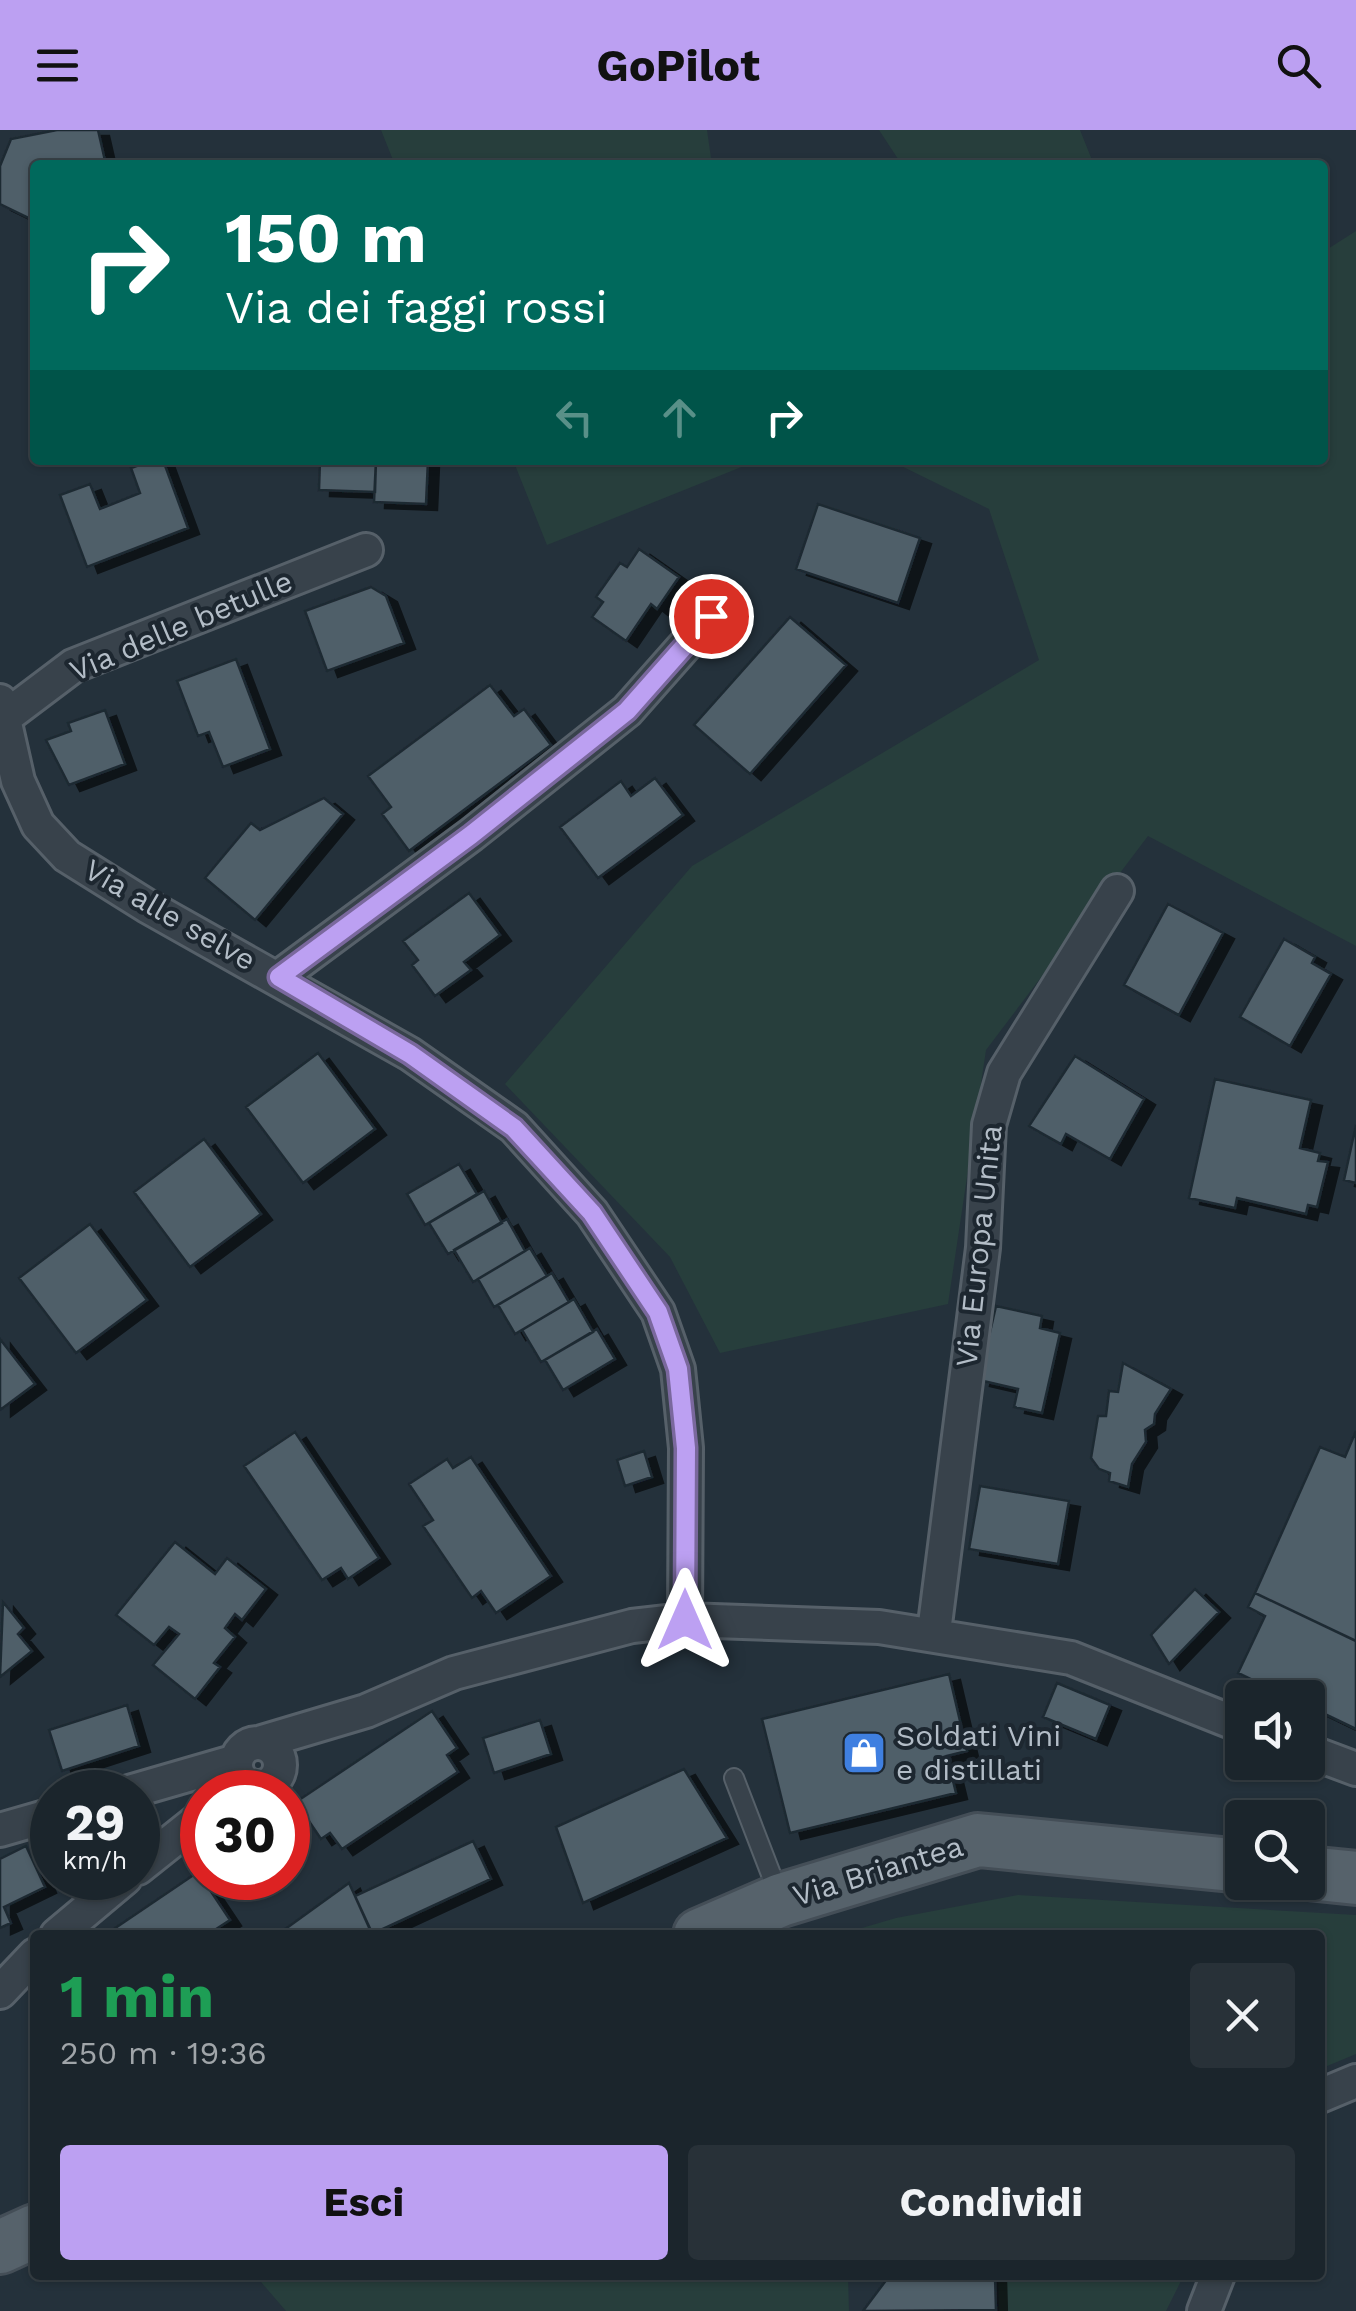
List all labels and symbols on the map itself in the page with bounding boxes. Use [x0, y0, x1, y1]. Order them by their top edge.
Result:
street label: Via delle betulle [64, 563, 297, 688]
pin [669, 574, 754, 659]
street label: Via alle selve [79, 852, 262, 978]
street label: Via Europa Unita [948, 1123, 1009, 1369]
position arrow [633, 1568, 737, 1672]
place label: Soldati Vini e distillati [896, 1718, 1061, 1787]
shop icon: Soldati Vini e distillati [841, 1730, 887, 1776]
speed limit sign: 30 [180, 1770, 310, 1900]
street label: Via Briantea [789, 1828, 967, 1913]

